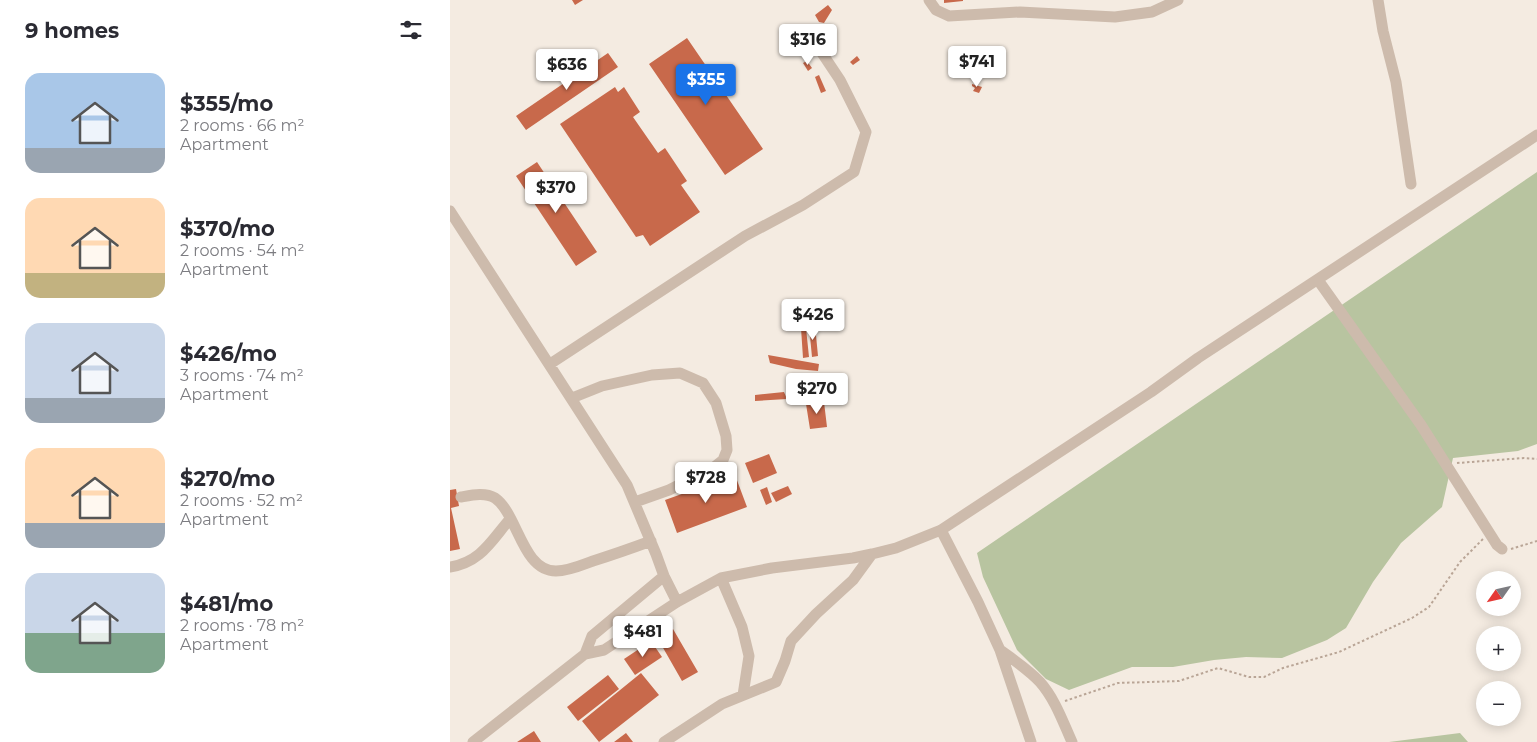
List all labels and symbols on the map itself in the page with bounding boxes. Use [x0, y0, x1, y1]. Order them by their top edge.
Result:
pin: $316 [778, 23, 838, 66]
pin: $741 [947, 46, 1007, 88]
pin: $636 [537, 48, 597, 91]
pin: $355 [676, 64, 736, 106]
pin: $370 [526, 172, 586, 214]
pin: $426 [783, 298, 843, 341]
pin: $270 [787, 372, 847, 415]
pin: $728 [676, 462, 736, 504]
north arrow [1476, 571, 1521, 616]
pin: $481 [613, 616, 673, 658]

